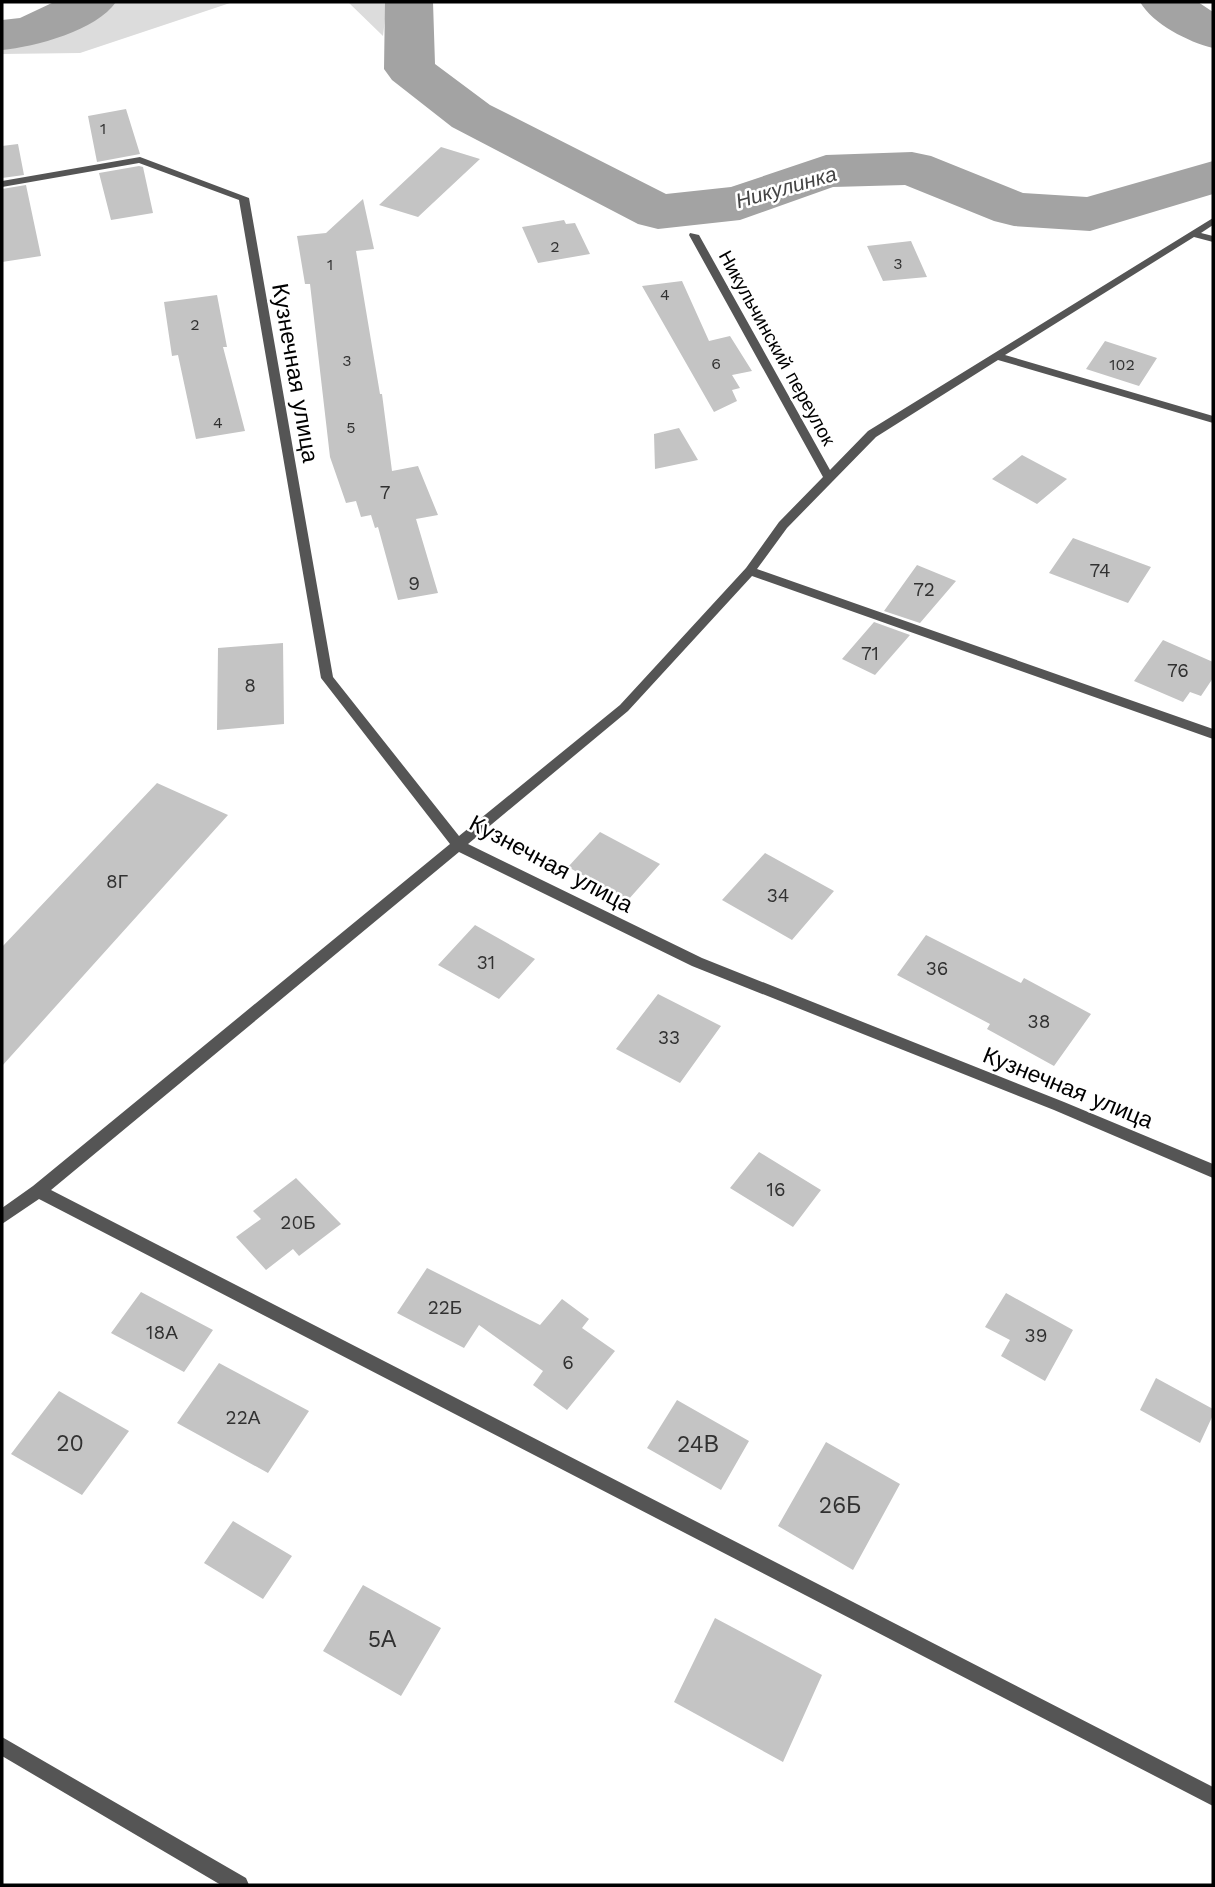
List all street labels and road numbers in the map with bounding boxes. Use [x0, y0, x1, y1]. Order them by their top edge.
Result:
street label: Никульчинский переулок [714, 247, 841, 450]
street label: Кузнечная улица [266, 281, 324, 465]
street label: Кузнечная улица [465, 810, 637, 919]
street label: Кузнечная улица [979, 1042, 1157, 1135]

